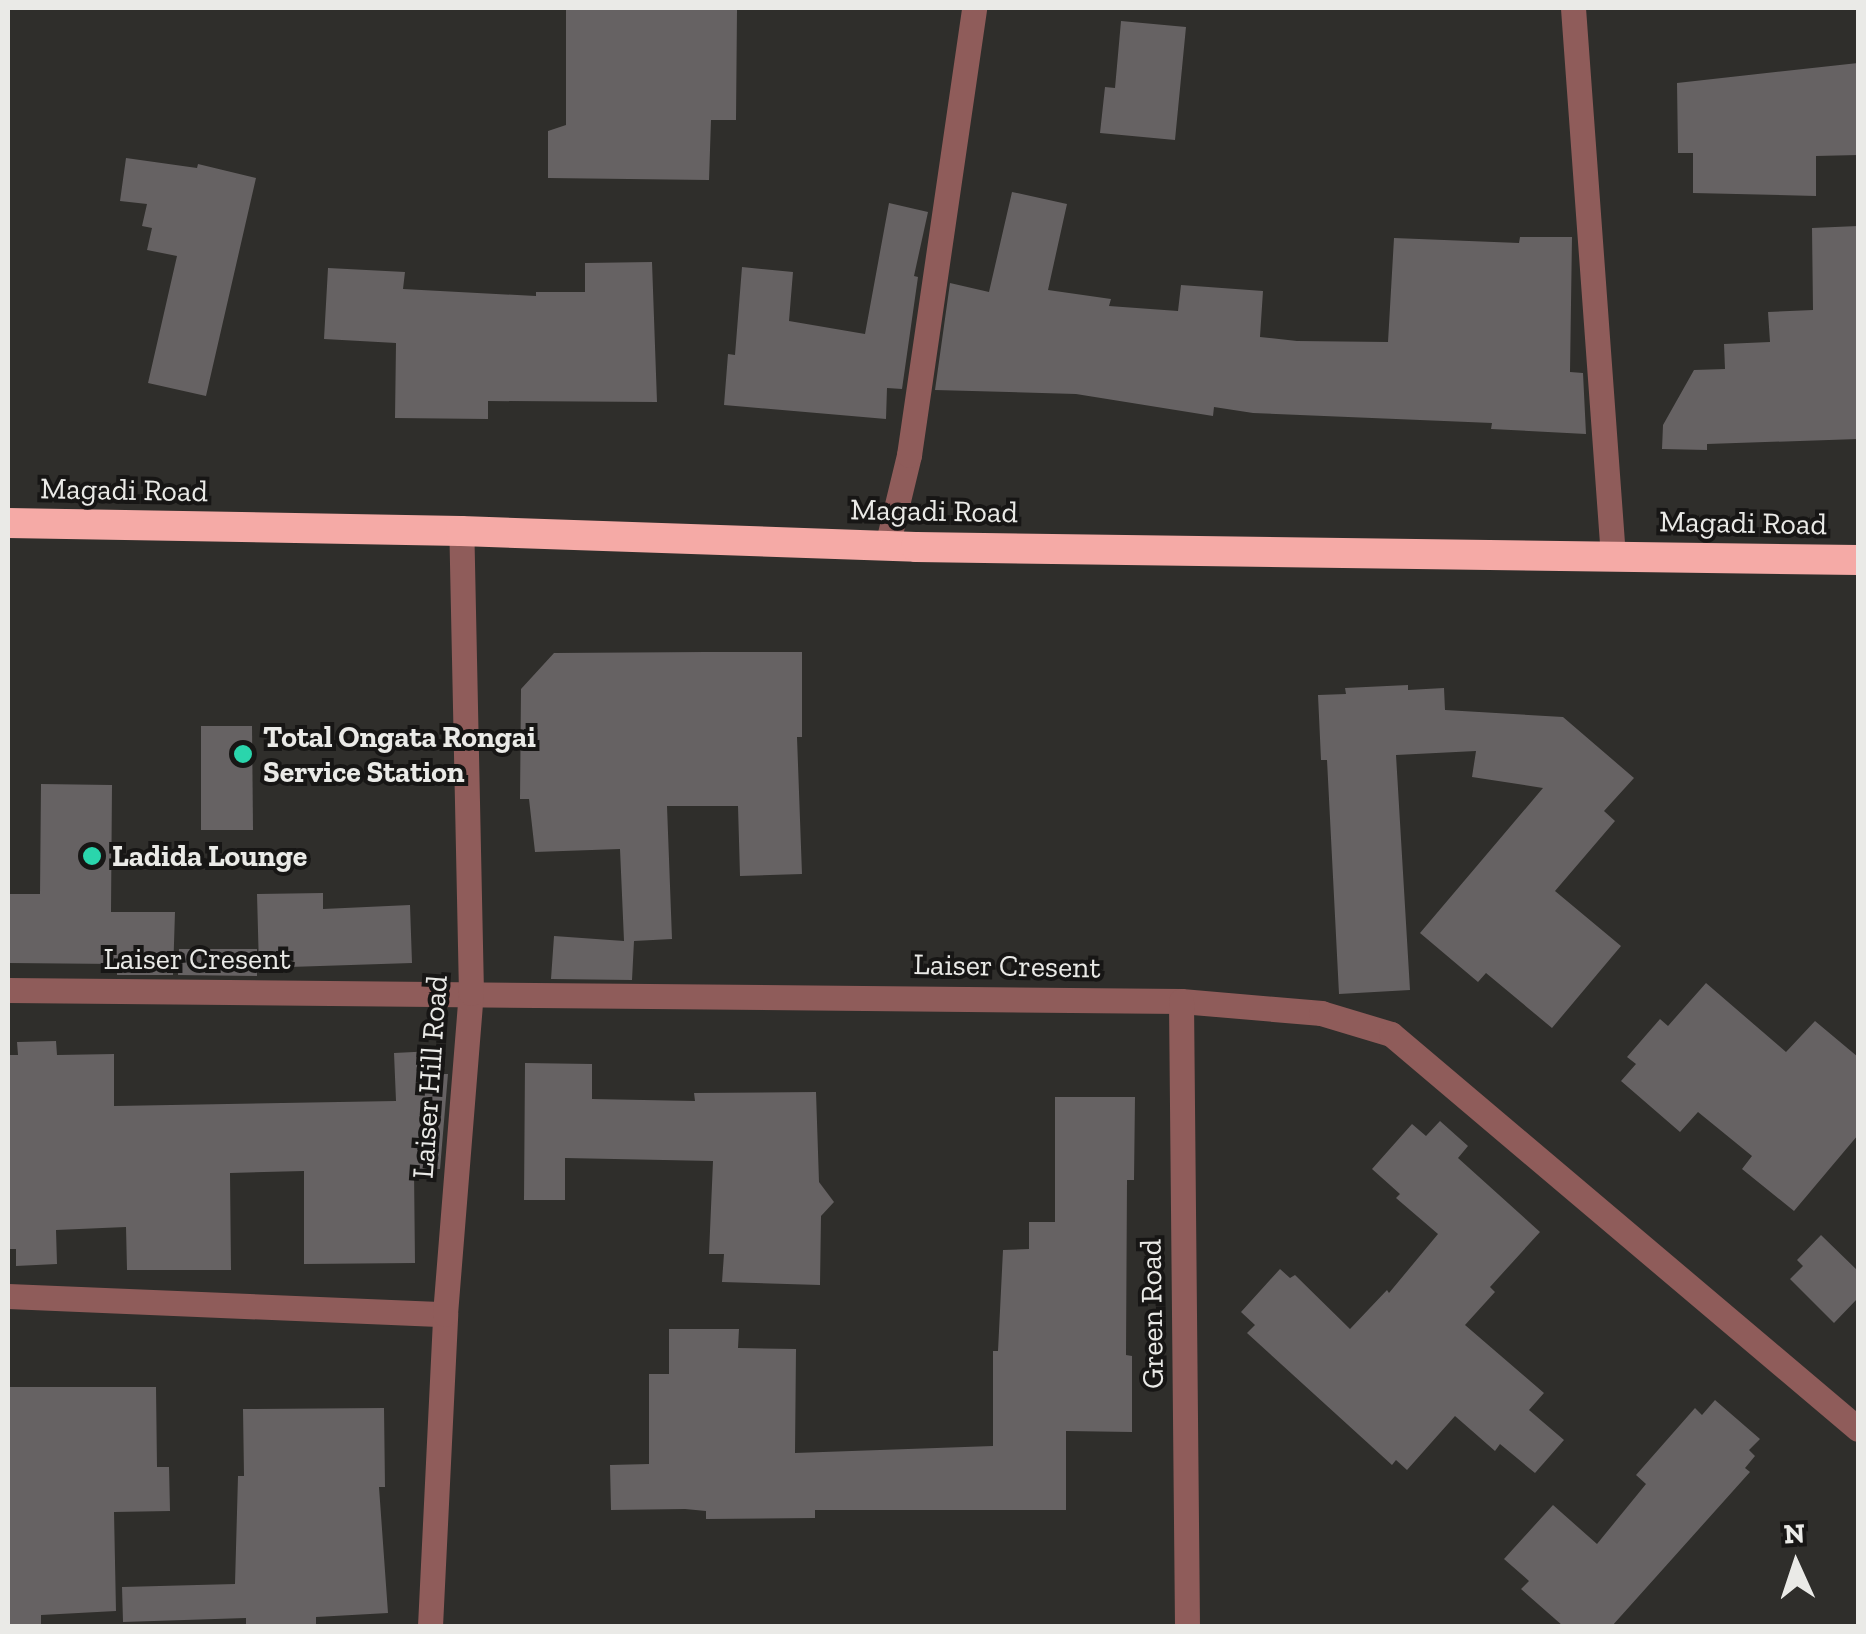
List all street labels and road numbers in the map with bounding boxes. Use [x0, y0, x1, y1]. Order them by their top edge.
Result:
street label: Magadi Road [40, 471, 208, 509]
street label: Magadi Road [850, 492, 1018, 530]
street label: Magadi Road [1659, 504, 1827, 542]
street label: Laiser Cresent [103, 941, 291, 977]
street label: Laiser Cresent [913, 946, 1101, 986]
street label: Laiser Hill Road [405, 974, 455, 1180]
street label: Green Road [1133, 1239, 1171, 1389]

